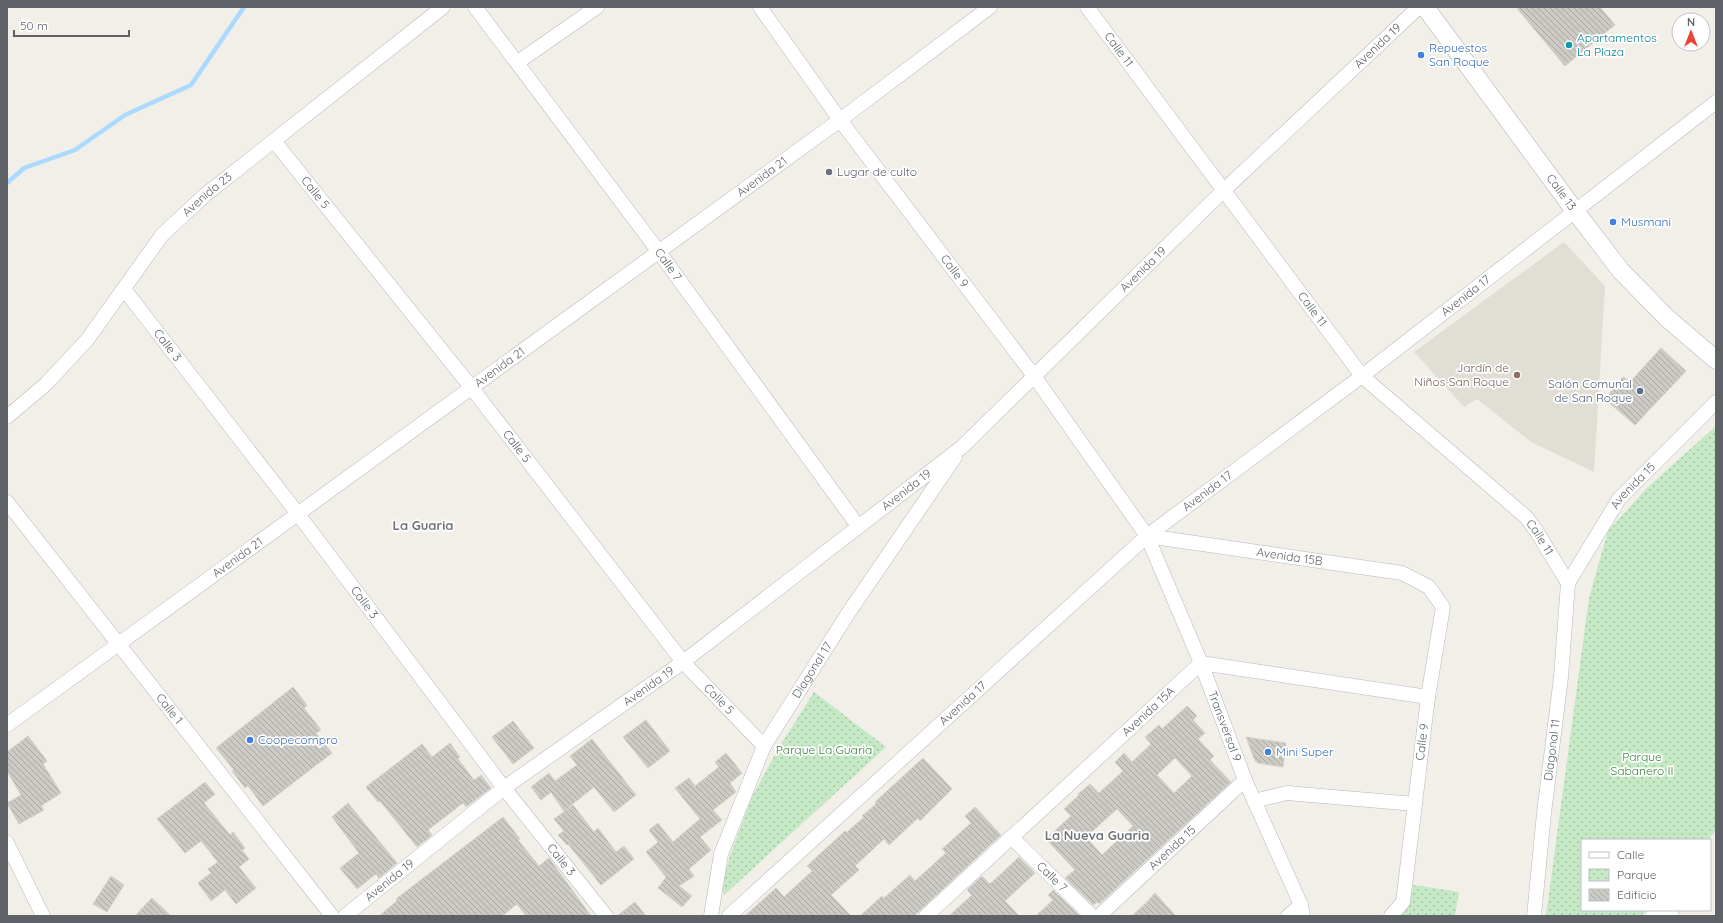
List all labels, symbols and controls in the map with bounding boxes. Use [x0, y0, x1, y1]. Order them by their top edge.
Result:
scale bar [14, 12, 129, 38]
north arrow [1671, 12, 1711, 52]
text: N [1687, 15, 1695, 29]
text: 50 m [20, 18, 48, 33]
street label: Avenida 19 [1351, 20, 1404, 71]
street label: Calle 11 [1101, 29, 1137, 70]
place label: Apartamentos La Plaza [1577, 30, 1657, 59]
place label: Repuestos San Roque [1429, 40, 1490, 69]
marker: Apartamentos La Plaza [1564, 40, 1574, 50]
marker: Repuestos San Roque [1416, 50, 1426, 60]
street label: Avenida 21 [733, 153, 790, 200]
place label: Lugar de culto [837, 164, 917, 179]
marker: Lugar de culto [824, 167, 834, 177]
street label: Avenida 23 [179, 169, 235, 219]
street label: Calle 13 [1543, 171, 1580, 213]
street label: Calle 5 [298, 173, 333, 211]
place label: Musmani [1621, 214, 1671, 229]
marker: Musmani [1608, 217, 1618, 227]
street label: Avenida 19 [1116, 243, 1169, 295]
street label: Calle 7 [652, 245, 685, 284]
street label: Calle 9 [938, 251, 972, 290]
street label: Avenida 17 [1438, 272, 1493, 319]
street label: Calle 11 [1295, 289, 1330, 329]
street label: Calle 3 [151, 326, 185, 364]
street label: Avenida 21 [471, 343, 528, 390]
place label: Jardín de Niños San Roque [1414, 360, 1509, 389]
marker: Jardín de Niños San Roque [1512, 370, 1522, 380]
place label: Salón Comunal de San Roque [1548, 376, 1632, 405]
marker: Salón Comunal de San Roque [1635, 386, 1645, 396]
street label: Calle 5 [500, 427, 534, 465]
street label: Avenida 15 [1607, 459, 1658, 512]
street label: Avenida 19 [878, 465, 934, 513]
street label: Avenida 17 [1179, 467, 1235, 514]
street label: Calle 11 [1523, 516, 1557, 558]
district label: La Guaria [393, 517, 453, 533]
street label: Avenida 21 [209, 534, 266, 581]
street label: Avenida 15B [1256, 544, 1324, 568]
street label: Calle 3 [348, 583, 382, 621]
street label: Diagonal 17 [788, 639, 835, 701]
street label: Avenida 19 [620, 662, 677, 709]
street label: Avenida 17 [936, 678, 989, 728]
street label: Calle 5 [701, 680, 737, 717]
street label: Avenida 15A [1118, 683, 1178, 739]
street label: Transversal 9 [1205, 689, 1245, 764]
street label: Calle 1 [153, 690, 187, 727]
street label: Diagonal 11 [1540, 718, 1563, 782]
street label: Calle 9 [1412, 722, 1431, 761]
place label: Coopecompro [258, 732, 338, 747]
marker: Coopecompro [245, 735, 255, 745]
park label: Parque La Guaria [776, 742, 872, 757]
place label: Mini Super [1276, 744, 1334, 759]
marker: Mini Super [1263, 747, 1273, 757]
park label: Parque Sabanero II [1610, 749, 1674, 778]
street label: Avenida 15 [1145, 822, 1198, 873]
district label: La Nueva Guaria [1045, 827, 1149, 843]
legend [1581, 839, 1711, 911]
street label: Calle 3 [544, 840, 579, 879]
text: Calle [1617, 847, 1645, 862]
street label: Avenida 19 [361, 855, 417, 904]
street label: Calle 7 [1034, 858, 1071, 895]
text: Parque [1617, 867, 1657, 882]
text: Edificio [1617, 887, 1657, 902]

